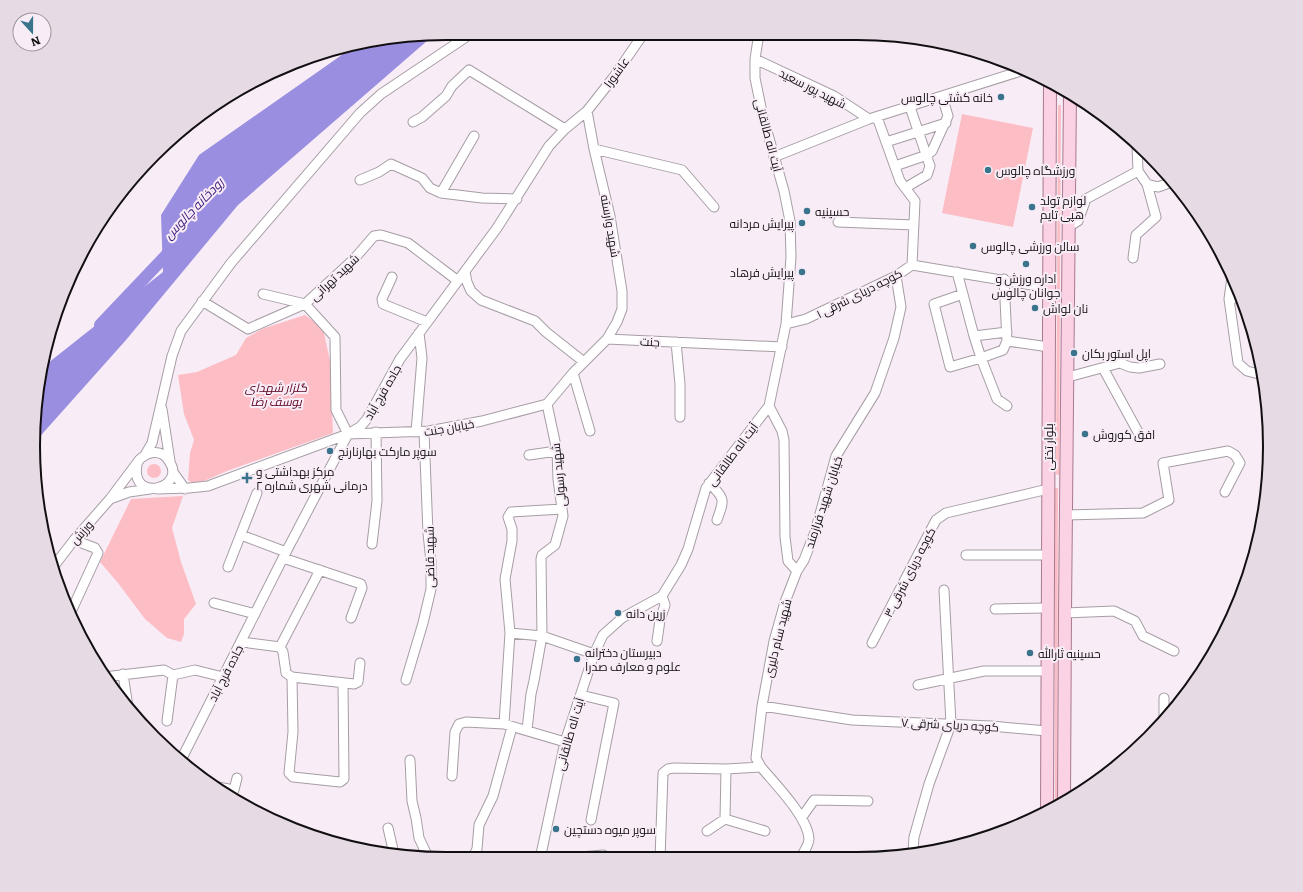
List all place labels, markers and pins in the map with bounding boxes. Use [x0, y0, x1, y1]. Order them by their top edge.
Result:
place label: خانه کشتی چالوس [901, 88, 993, 107]
marker: خانه کشتی چالوس [996, 92, 1006, 102]
place label: ورزشگاه چالوس [996, 161, 1075, 180]
marker: ورزشگاه چالوس [983, 165, 993, 175]
place label: لوازم تولد هپی تایم [1040, 191, 1086, 223]
place label: حسینیه [815, 202, 850, 220]
marker: لوازم تولد هپی تایم [1027, 202, 1037, 212]
marker: حسینیه [802, 206, 812, 216]
place label: پیرایش مردانه [729, 214, 795, 233]
marker: پیرایش مردانه [797, 218, 807, 228]
place label: سالن ورزشی چالوس [981, 237, 1079, 256]
marker: سالن ورزشی چالوس [968, 241, 978, 251]
marker: اداره ورزش و جوانان چالوس [1021, 259, 1031, 269]
place label: پیرایش فرهاد [730, 263, 795, 282]
marker: پیرایش فرهاد [797, 267, 807, 277]
place label: اداره ورزش و جوانان چالوس [992, 269, 1060, 302]
place label: نان لواش [1043, 299, 1088, 317]
marker: نان لواش [1030, 303, 1040, 313]
place label: اپل استور بکان [1082, 344, 1151, 363]
marker: اپل استور بکان [1069, 348, 1079, 358]
place label: افق کوروش [1093, 425, 1155, 443]
marker: افق کوروش [1080, 429, 1090, 439]
place label: سوپر مارکت بهارنارنج [338, 442, 437, 461]
marker: سوپر مارکت بهارنارنج [325, 446, 335, 456]
place label: مرکز بهداشتی و درمانی شهری شماره ۲ [256, 462, 368, 494]
marker: مرکز بهداشتی و درمانی شهری شماره ۲ [241, 472, 253, 484]
place label: زرین دانه [626, 604, 665, 622]
marker: زرین دانه [613, 608, 623, 618]
place label: دبیرستان دخترانه علوم و معارف صدرا [585, 643, 681, 675]
place label: حسینیه ثارالله [1038, 644, 1101, 662]
marker: حسینیه ثارالله [1025, 648, 1035, 658]
marker: دبیرستان دخترانه علوم و معارف صدرا [572, 654, 582, 664]
place label: سوپر میوه دستچین [564, 820, 656, 839]
marker: سوپر میوه دستچین [551, 824, 561, 834]

